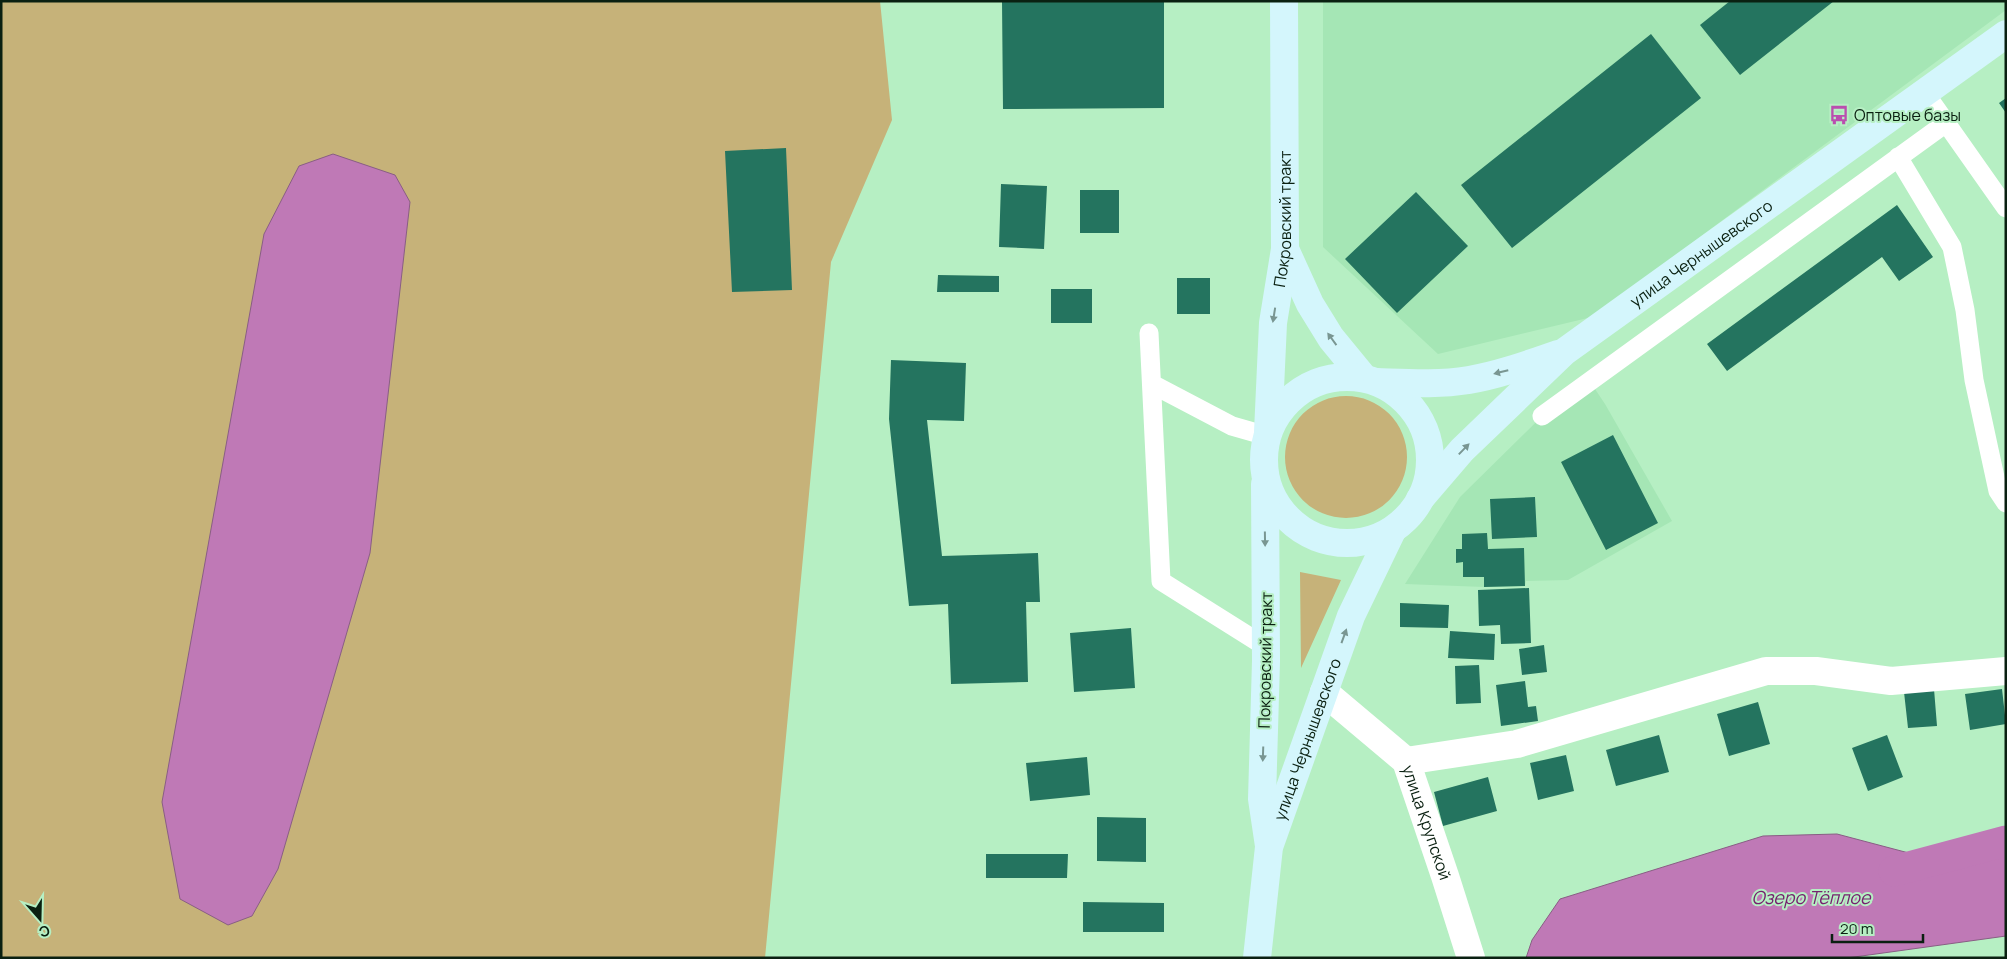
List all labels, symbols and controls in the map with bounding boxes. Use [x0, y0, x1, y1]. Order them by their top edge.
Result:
bus stop icon: Оптовые базы [1828, 104, 1850, 126]
place label: Оптовые базы [1854, 104, 1961, 126]
street label: Покровский тракт [1268, 151, 1296, 289]
street label: улица Чернышевского [1625, 194, 1777, 312]
one-way arrow [1270, 307, 1278, 323]
one-way arrow [1327, 333, 1338, 346]
one-way arrow [1493, 368, 1508, 376]
one-way arrow [1457, 443, 1469, 455]
one-way arrow [1261, 531, 1269, 547]
street label: Покровский тракт [1253, 591, 1277, 729]
one-way arrow [1340, 628, 1348, 643]
street label: улица Чернышевского [1268, 655, 1346, 823]
one-way arrow [1259, 746, 1267, 762]
street label: улица Крупской [1397, 762, 1456, 883]
water label: Озеро Тёплое [1752, 885, 1872, 909]
north arrow [15, 894, 65, 944]
scale bar [1832, 912, 1923, 944]
text: 20 m [1840, 918, 1873, 939]
text: С [37, 921, 53, 942]

